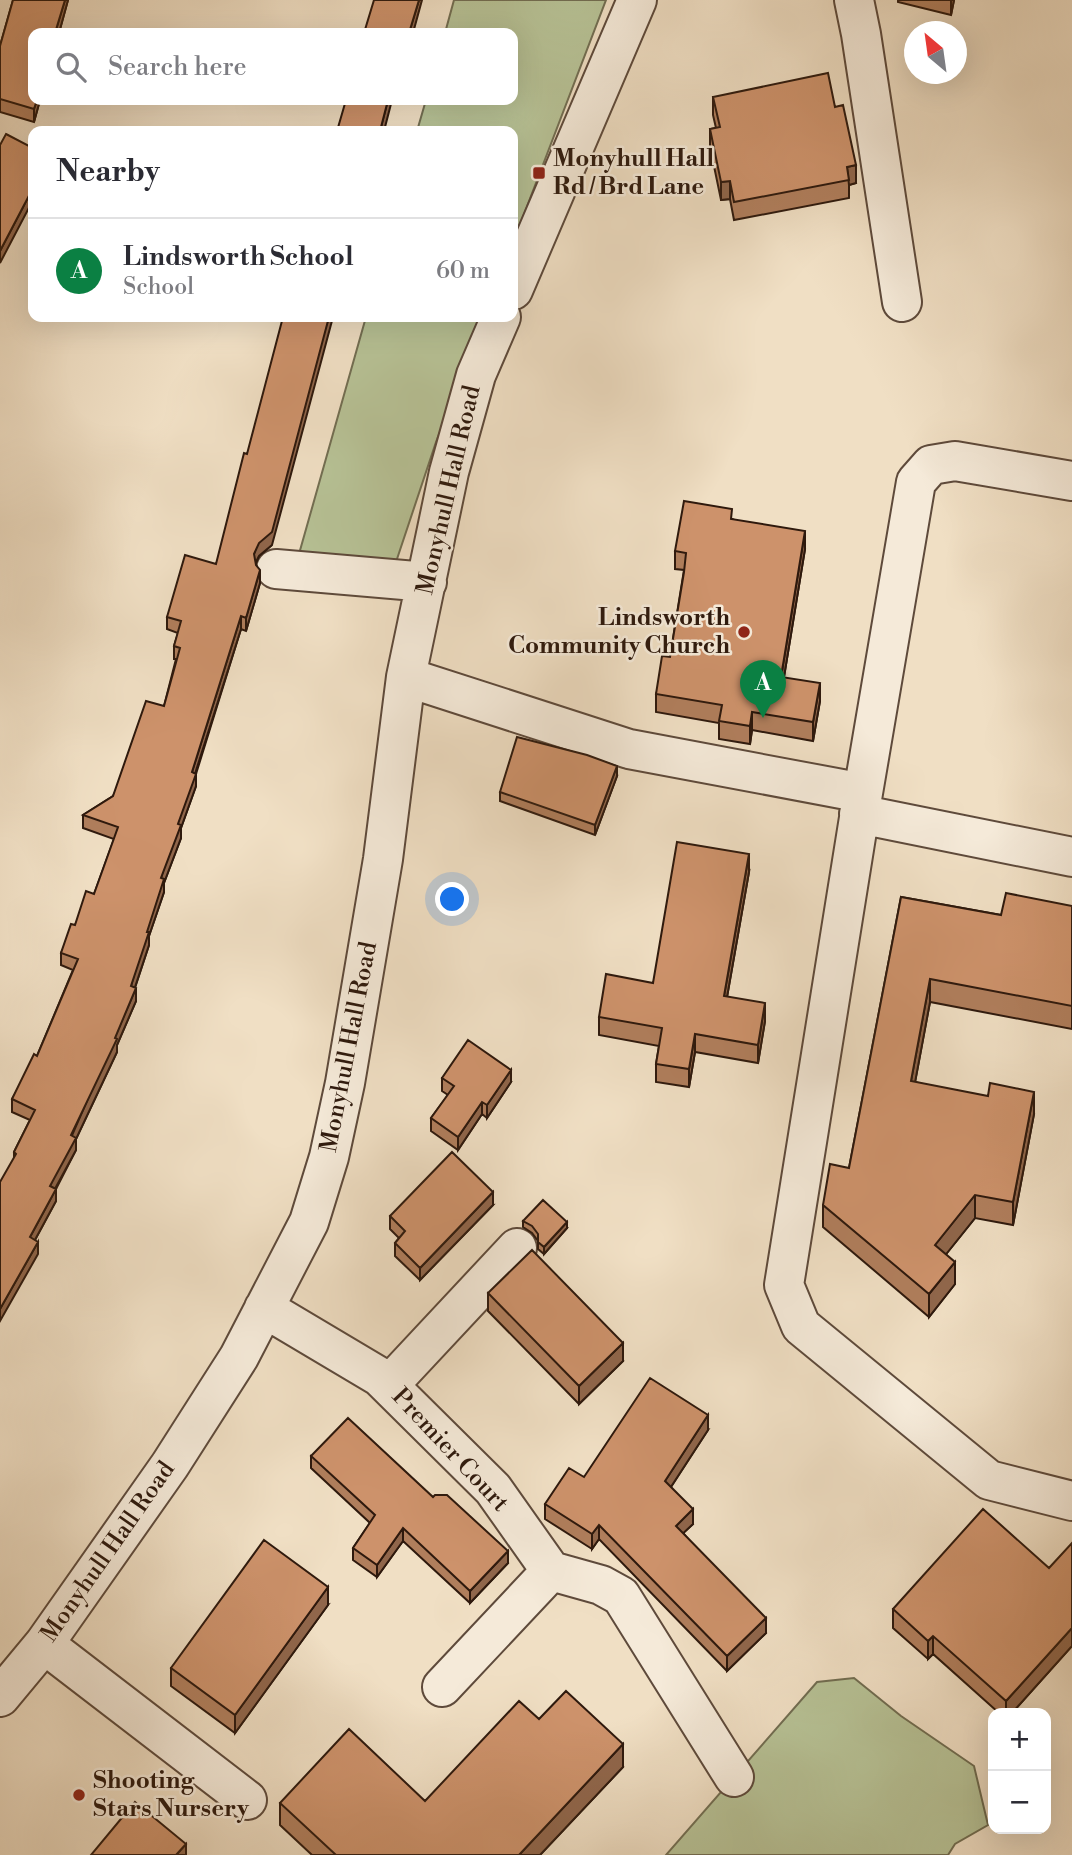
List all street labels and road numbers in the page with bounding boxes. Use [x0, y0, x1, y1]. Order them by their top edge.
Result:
street label: Monyhull Hall Road [410, 382, 488, 598]
street label: Monyhull Hall Road [314, 939, 384, 1155]
street label: Premier Court [385, 1382, 515, 1518]
street label: Monyhull Hall Road [34, 1456, 182, 1648]

